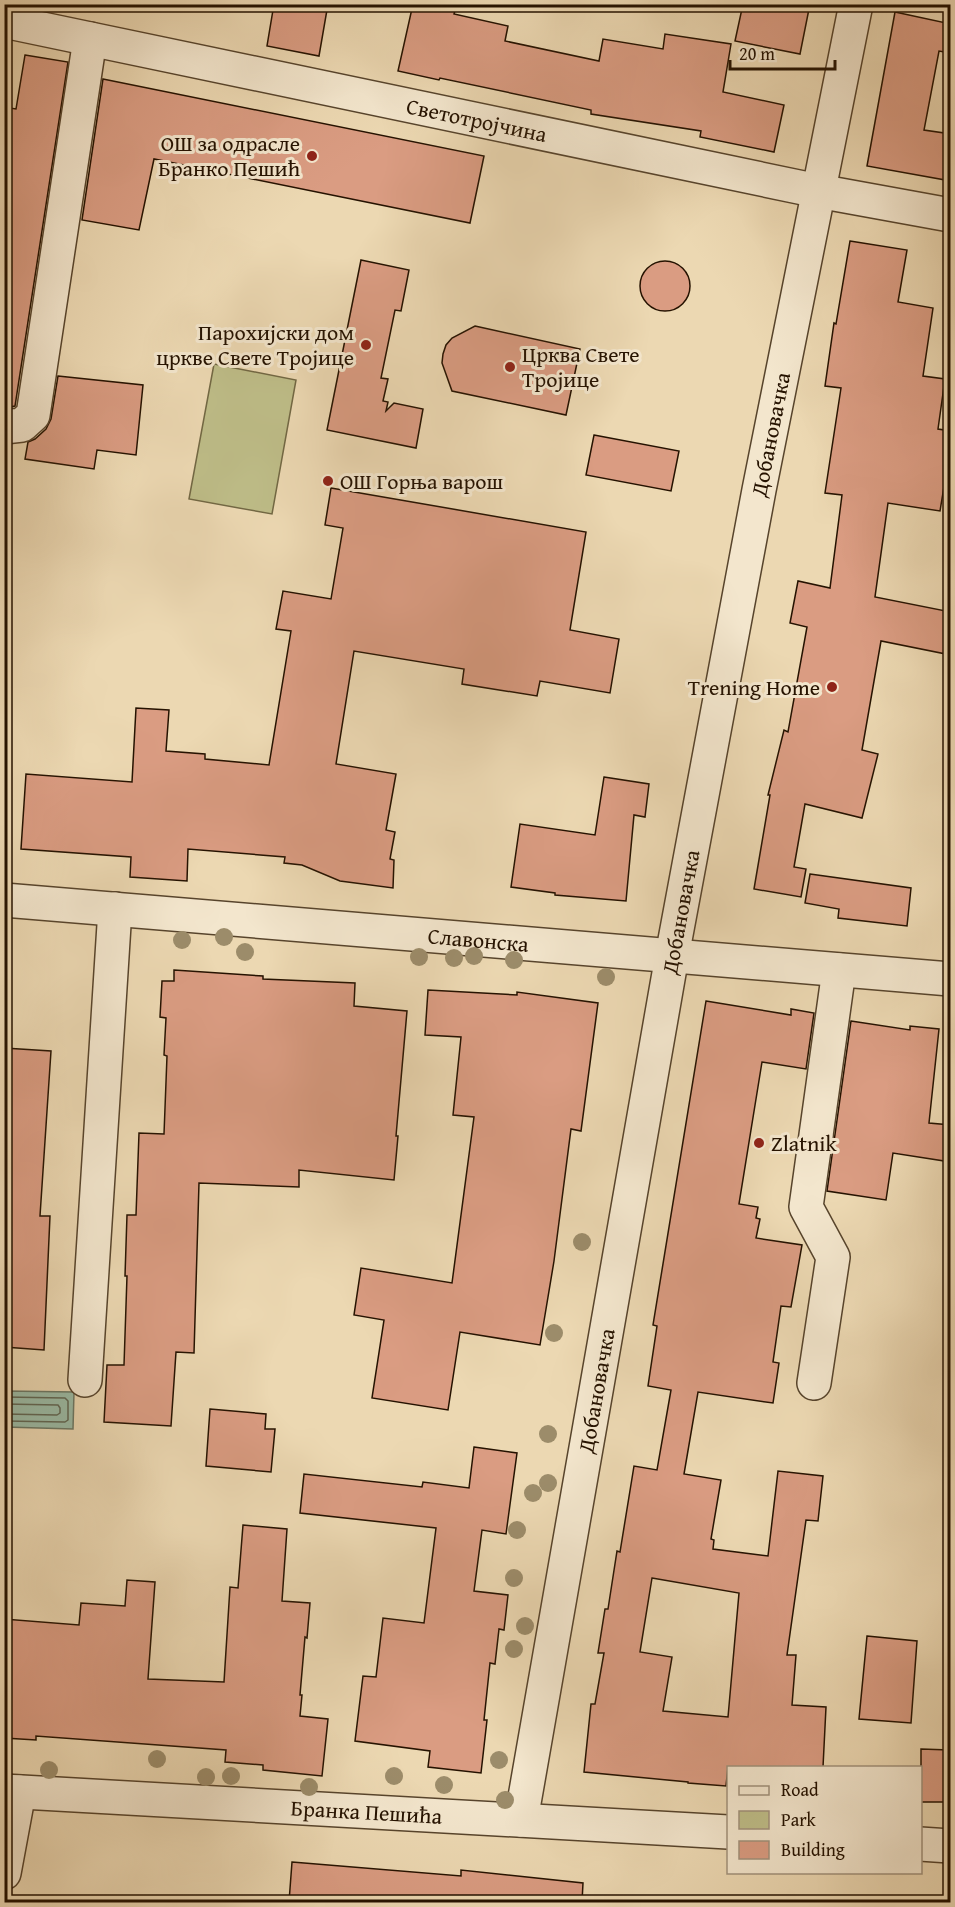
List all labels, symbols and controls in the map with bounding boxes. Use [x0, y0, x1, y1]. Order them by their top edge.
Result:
scale bar [730, 33, 835, 71]
text: 20 m [739, 40, 775, 67]
street label: Светотројчина [404, 89, 550, 150]
place label: ОШ за одрасле Бранко Пешић [158, 127, 301, 184]
marker: ОШ за одрасле Бранко Пешић [305, 149, 319, 163]
place label: Парохијски дом цркве Свете Тројице [156, 316, 354, 373]
marker: Парохијски дом цркве Свете Тројице [359, 338, 373, 352]
place label: Црква Свете Тројице [522, 338, 640, 395]
marker: Црква Свете Тројице [503, 360, 517, 374]
street label: Добановачка [742, 369, 798, 500]
place label: ОШ Горња варош [340, 465, 504, 497]
marker: ОШ Горња варош [321, 474, 335, 488]
place label: Trening Home [688, 671, 820, 703]
marker: Trening Home [825, 680, 839, 694]
street label: Добановачка [653, 846, 708, 978]
street label: Славонска [427, 919, 531, 960]
place label: Zlatnik [771, 1127, 838, 1159]
marker: Zlatnik [752, 1136, 766, 1150]
street label: Добановачка [569, 1325, 623, 1456]
legend [727, 1766, 922, 1874]
text: Road [781, 1776, 819, 1803]
street label: Бранка Пешића [290, 1791, 444, 1832]
text: Park [781, 1806, 817, 1833]
text: Building [781, 1836, 845, 1863]

